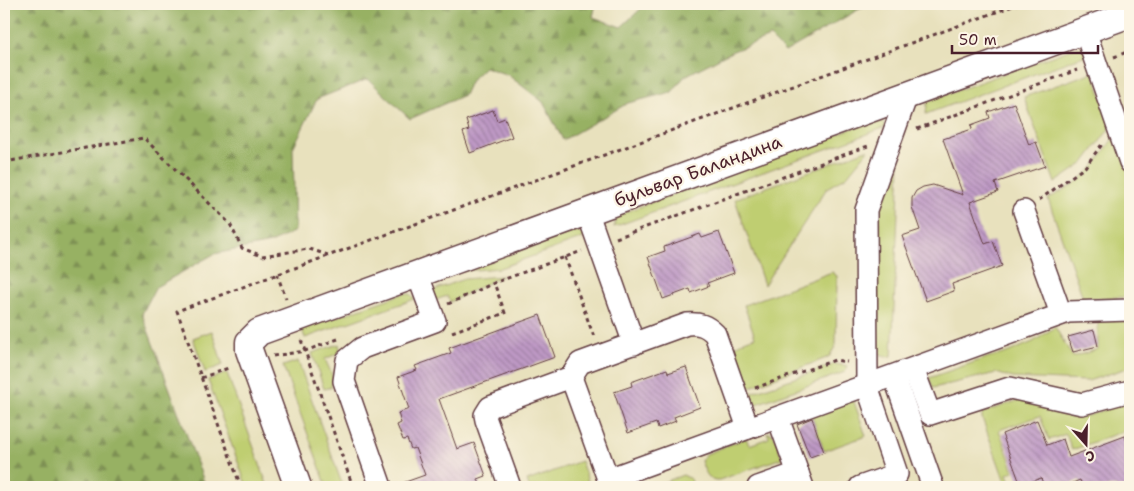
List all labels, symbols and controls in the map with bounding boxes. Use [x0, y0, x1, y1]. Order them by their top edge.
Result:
scale bar [952, 22, 1098, 54]
text: 50 m [959, 30, 997, 50]
street label: бульвар Баландина [611, 129, 785, 213]
north arrow [1062, 418, 1112, 468]
text: С [1083, 446, 1098, 466]

